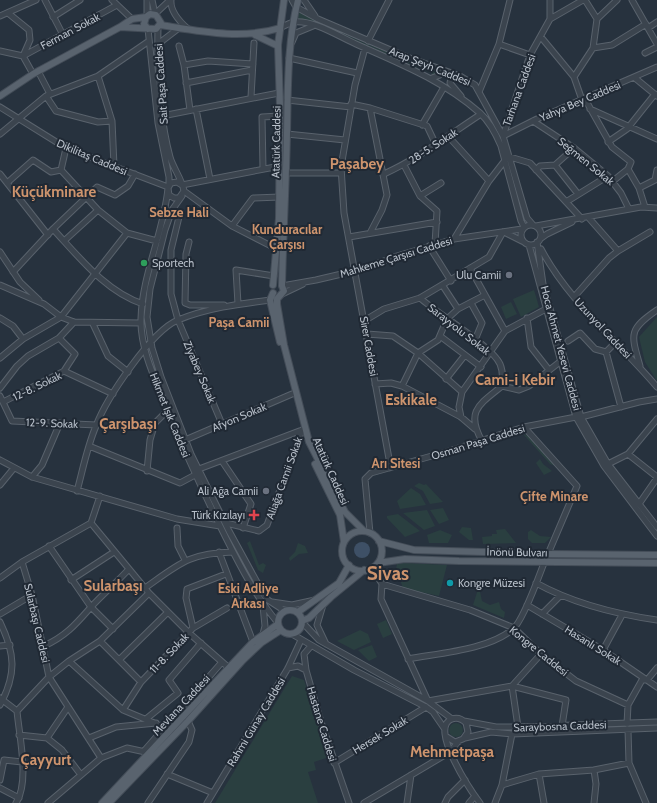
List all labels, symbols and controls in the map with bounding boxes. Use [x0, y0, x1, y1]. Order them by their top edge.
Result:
street label: Ferman Sokak [38, 9, 102, 53]
street label: Sait Paşa Caddesi [151, 43, 171, 125]
street label: Arap Şeyh Caddesi [387, 43, 473, 89]
street label: Tarhana Caddesi [499, 52, 539, 128]
street label: Yahya Bey Caddesi [536, 78, 623, 125]
street label: Atatürk Caddesi [268, 106, 284, 178]
street label: 28-5. Sokak [406, 125, 460, 167]
street label: Seğmen Sokak [555, 134, 617, 188]
street label: Dikilitaş Caddesi [55, 136, 129, 178]
district label: Paşabey [330, 155, 385, 173]
district label: Küçükminare [12, 183, 97, 201]
district label: Sebze Hali [149, 204, 209, 220]
district label: Kunduracılar Çarşısı [252, 221, 323, 252]
street label: Mahkeme Çarşısı Caddesi [338, 233, 454, 281]
place label: Sportech [152, 256, 194, 270]
marker: Sportech [139, 258, 149, 268]
place label: Ulu Camii [456, 268, 501, 282]
marker: Ulu Camii [504, 270, 514, 280]
street label: Hoca Ahmet Yesevi Caddesi [538, 284, 584, 412]
street label: Uzunyol Caddesi [571, 295, 635, 361]
street label: Sarayyolu Sokak [425, 300, 493, 358]
district label: Paşa Camii [209, 314, 269, 330]
street label: Sirer Caddesi [357, 315, 381, 377]
street label: Ziyabey Sokak [181, 339, 219, 405]
street label: 12-8. Sokak [10, 368, 64, 404]
street label: Hikmet Işık Caddesi [147, 371, 193, 459]
district label: Cami-i Kebir [475, 371, 555, 389]
district label: Eskikale [385, 391, 437, 409]
street label: Afyon Sokak [210, 399, 268, 435]
street label: 12-9. Sokak [26, 415, 78, 431]
district label: Çarşıbaşı [99, 415, 157, 433]
street label: Osman Paşa Caddesi [430, 421, 526, 463]
street label: Aliağa Camii Sokak [263, 435, 305, 521]
street label: Atatürk Caddesi [310, 435, 352, 507]
district label: Arı Sitesi [372, 455, 420, 471]
place label: Ali Ağa Camii [198, 484, 258, 498]
marker: Ali Ağa Camii [261, 486, 271, 496]
district label: Çifte Minare [520, 488, 588, 504]
place label: Türk Kızılayı [192, 508, 245, 522]
marker: Türk Kızılayı [248, 509, 260, 521]
street label: İnönü Bulvarı [487, 544, 547, 560]
district label: Sivas [367, 562, 409, 585]
place label: Kongre Müzesi [458, 576, 525, 590]
district label: Sularbaşı [83, 577, 143, 595]
marker: Kongre Müzesi [445, 578, 455, 588]
district label: Eski Adliye Arkası [218, 580, 279, 611]
street label: Sularbaşı Caddesi [21, 582, 53, 664]
street label: Hasanlı Sokak [562, 622, 624, 668]
street label: Kongre Caddesi [507, 623, 571, 679]
street label: 11-8. Sokak [146, 630, 192, 676]
street label: Mevlana Caddesi [149, 672, 213, 738]
street label: Rahmi Günay Caddesi [224, 675, 288, 769]
street label: Hastane Caddesi [304, 685, 340, 763]
street label: Hersek Sokak [350, 713, 410, 757]
street label: Saraybosna Caddesi [513, 717, 607, 735]
district label: Mehmetpaşa [410, 743, 495, 761]
district label: Çayyurt [21, 751, 71, 769]

